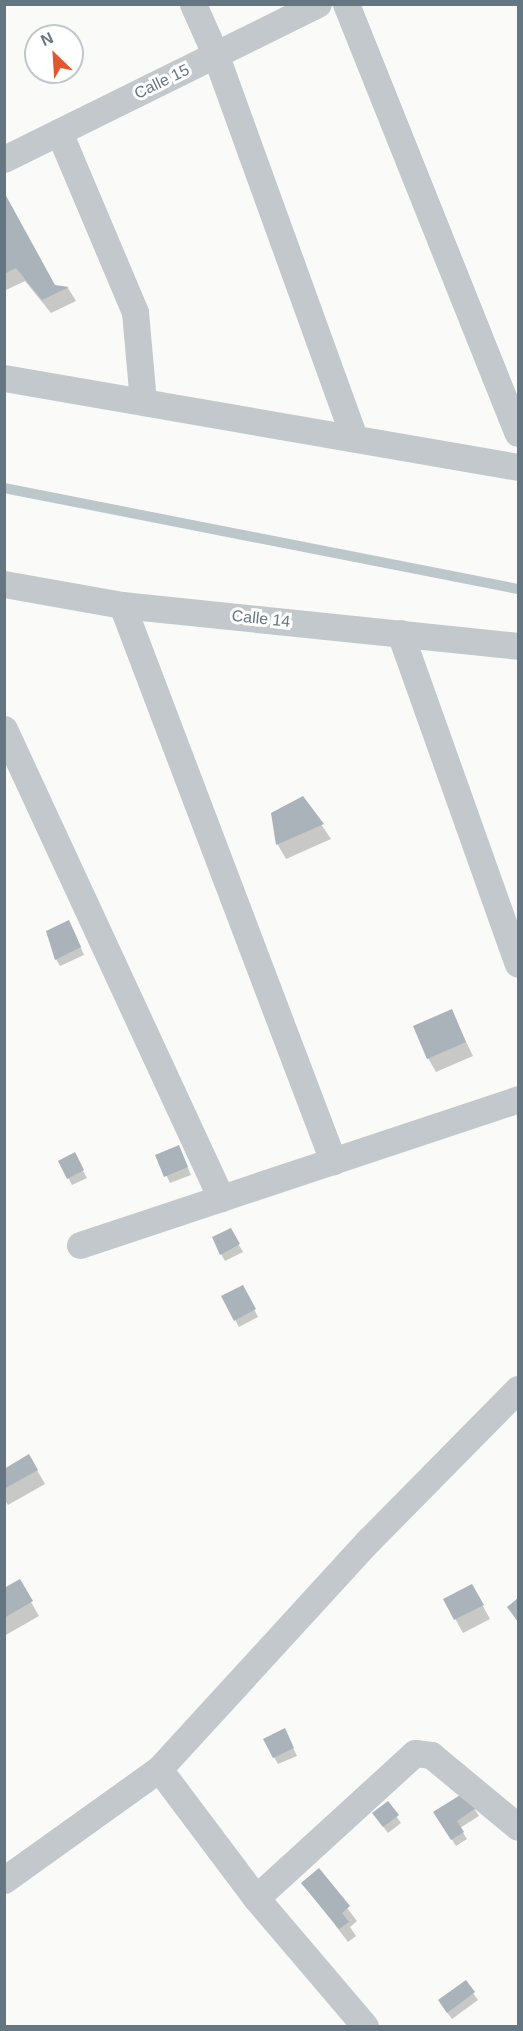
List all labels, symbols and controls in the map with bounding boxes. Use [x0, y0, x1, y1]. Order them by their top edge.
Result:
north arrow [24, 24, 84, 84]
text: N [38, 29, 56, 49]
street label: Calle 15 [131, 61, 193, 103]
street label: Calle 14 [231, 606, 291, 632]

